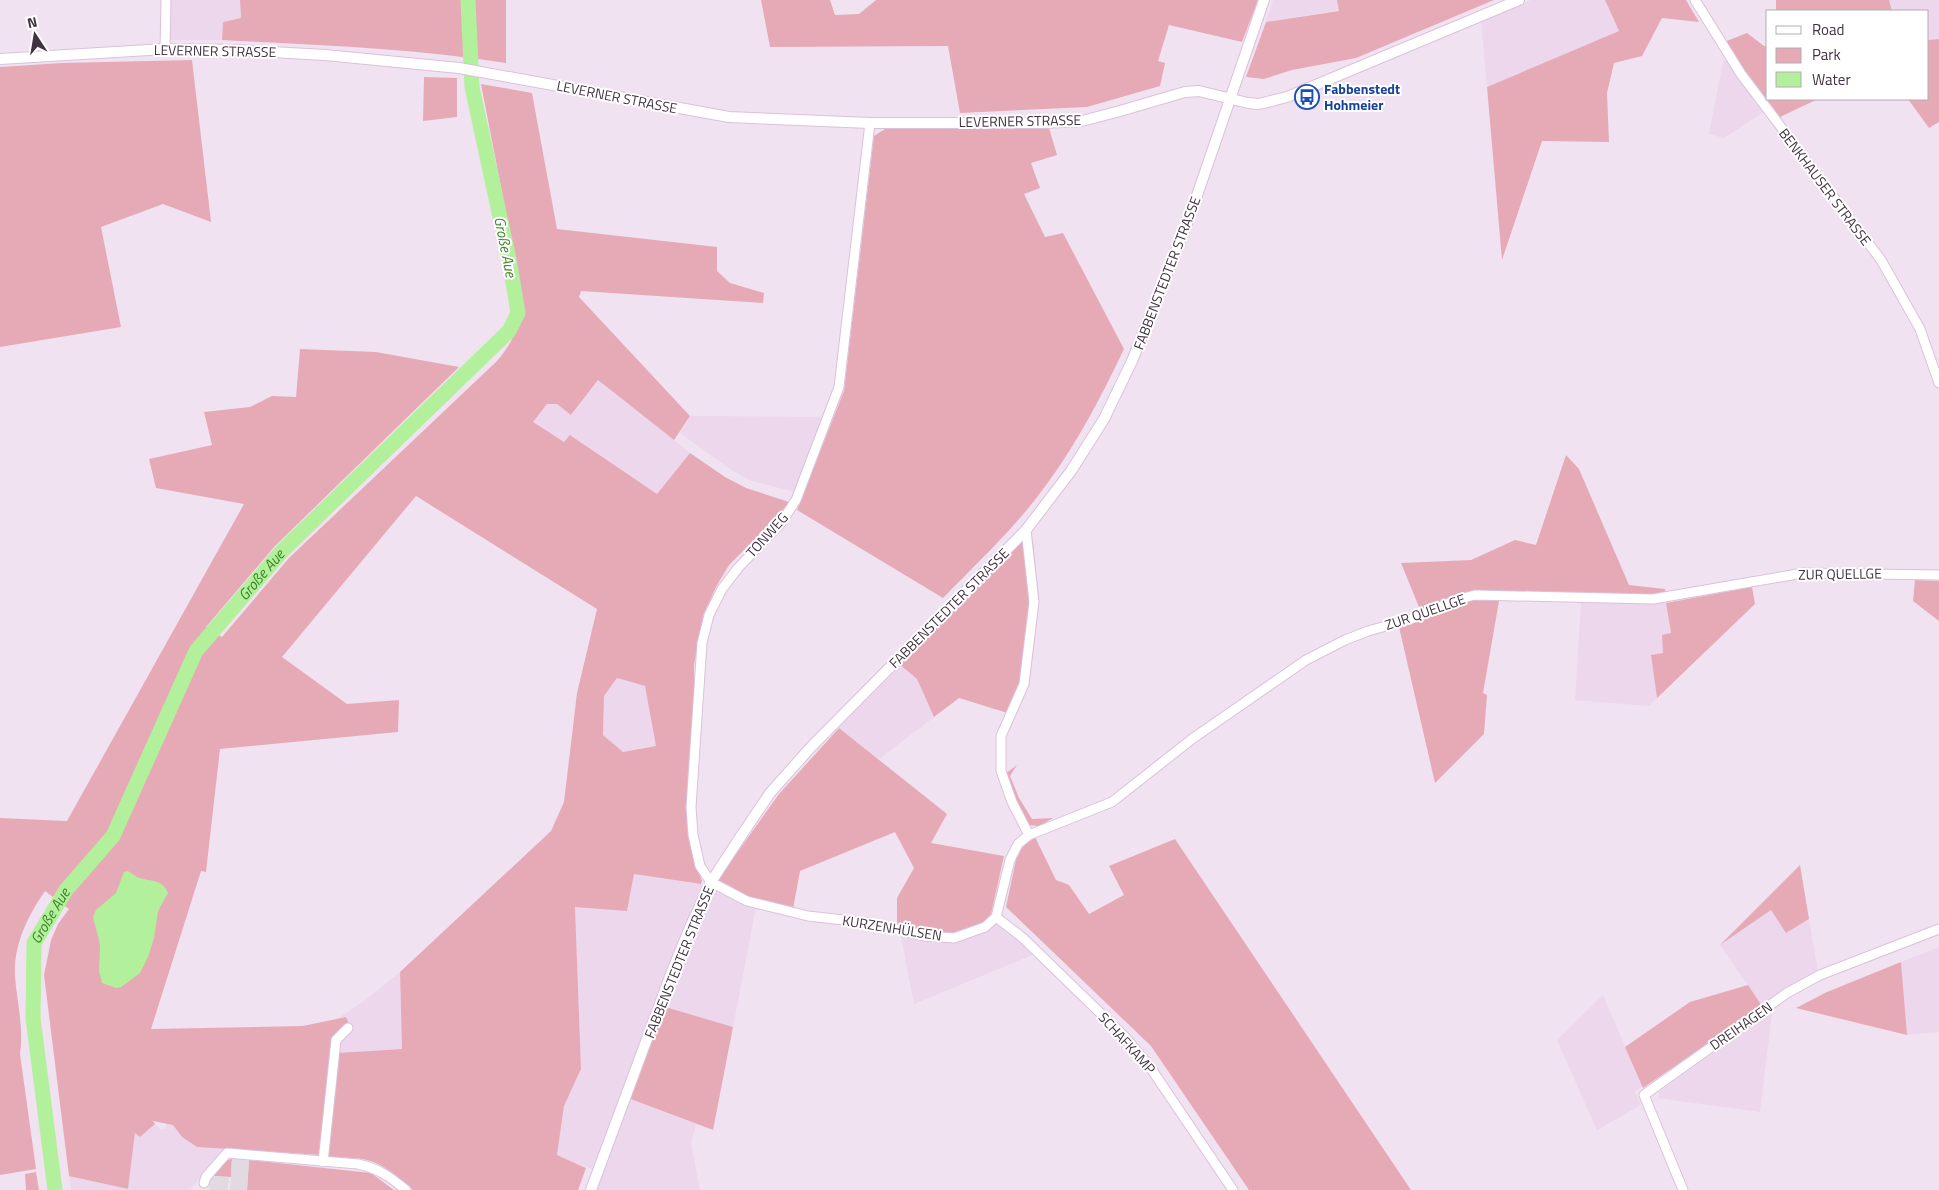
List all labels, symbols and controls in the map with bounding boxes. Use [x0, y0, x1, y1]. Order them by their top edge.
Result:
north arrow [10, 10, 60, 60]
legend [1766, 10, 1929, 100]
text: N [25, 11, 39, 33]
text: Road [1812, 18, 1844, 41]
street label: LEVERNER STRASSE [154, 39, 277, 62]
text: Park [1812, 43, 1841, 66]
text: Water [1812, 68, 1851, 91]
street label: LEVERNER STRASSE [555, 75, 679, 119]
place label: Fabbenstedt Hohmeier [1324, 78, 1400, 115]
bus stop icon: Fabbenstedt Hohmeier [1294, 84, 1320, 110]
street label: LEVERNER STRASSE [959, 109, 1082, 132]
street label: BENKHAUSER STRASSE [1774, 124, 1877, 250]
street label: FABBENSTEDTER STRASSE [1128, 193, 1206, 352]
water label: Große Aue [488, 215, 523, 280]
street label: TONWEG [741, 507, 793, 562]
water label: Große Aue [232, 543, 291, 605]
street label: FABBENSTEDTER STRASSE [884, 543, 1014, 673]
street label: ZUR QUELLGE [1798, 562, 1882, 585]
street label: ZUR QUELLGE [1382, 588, 1468, 635]
water label: Große Aue [24, 882, 76, 948]
street label: FABBENSTEDTER STRASSE [638, 882, 719, 1041]
street label: KURZENHÜLSEN [841, 909, 943, 946]
street label: DREIHAGEN [1705, 996, 1776, 1055]
street label: SCHAFKAMP [1094, 1007, 1161, 1078]

